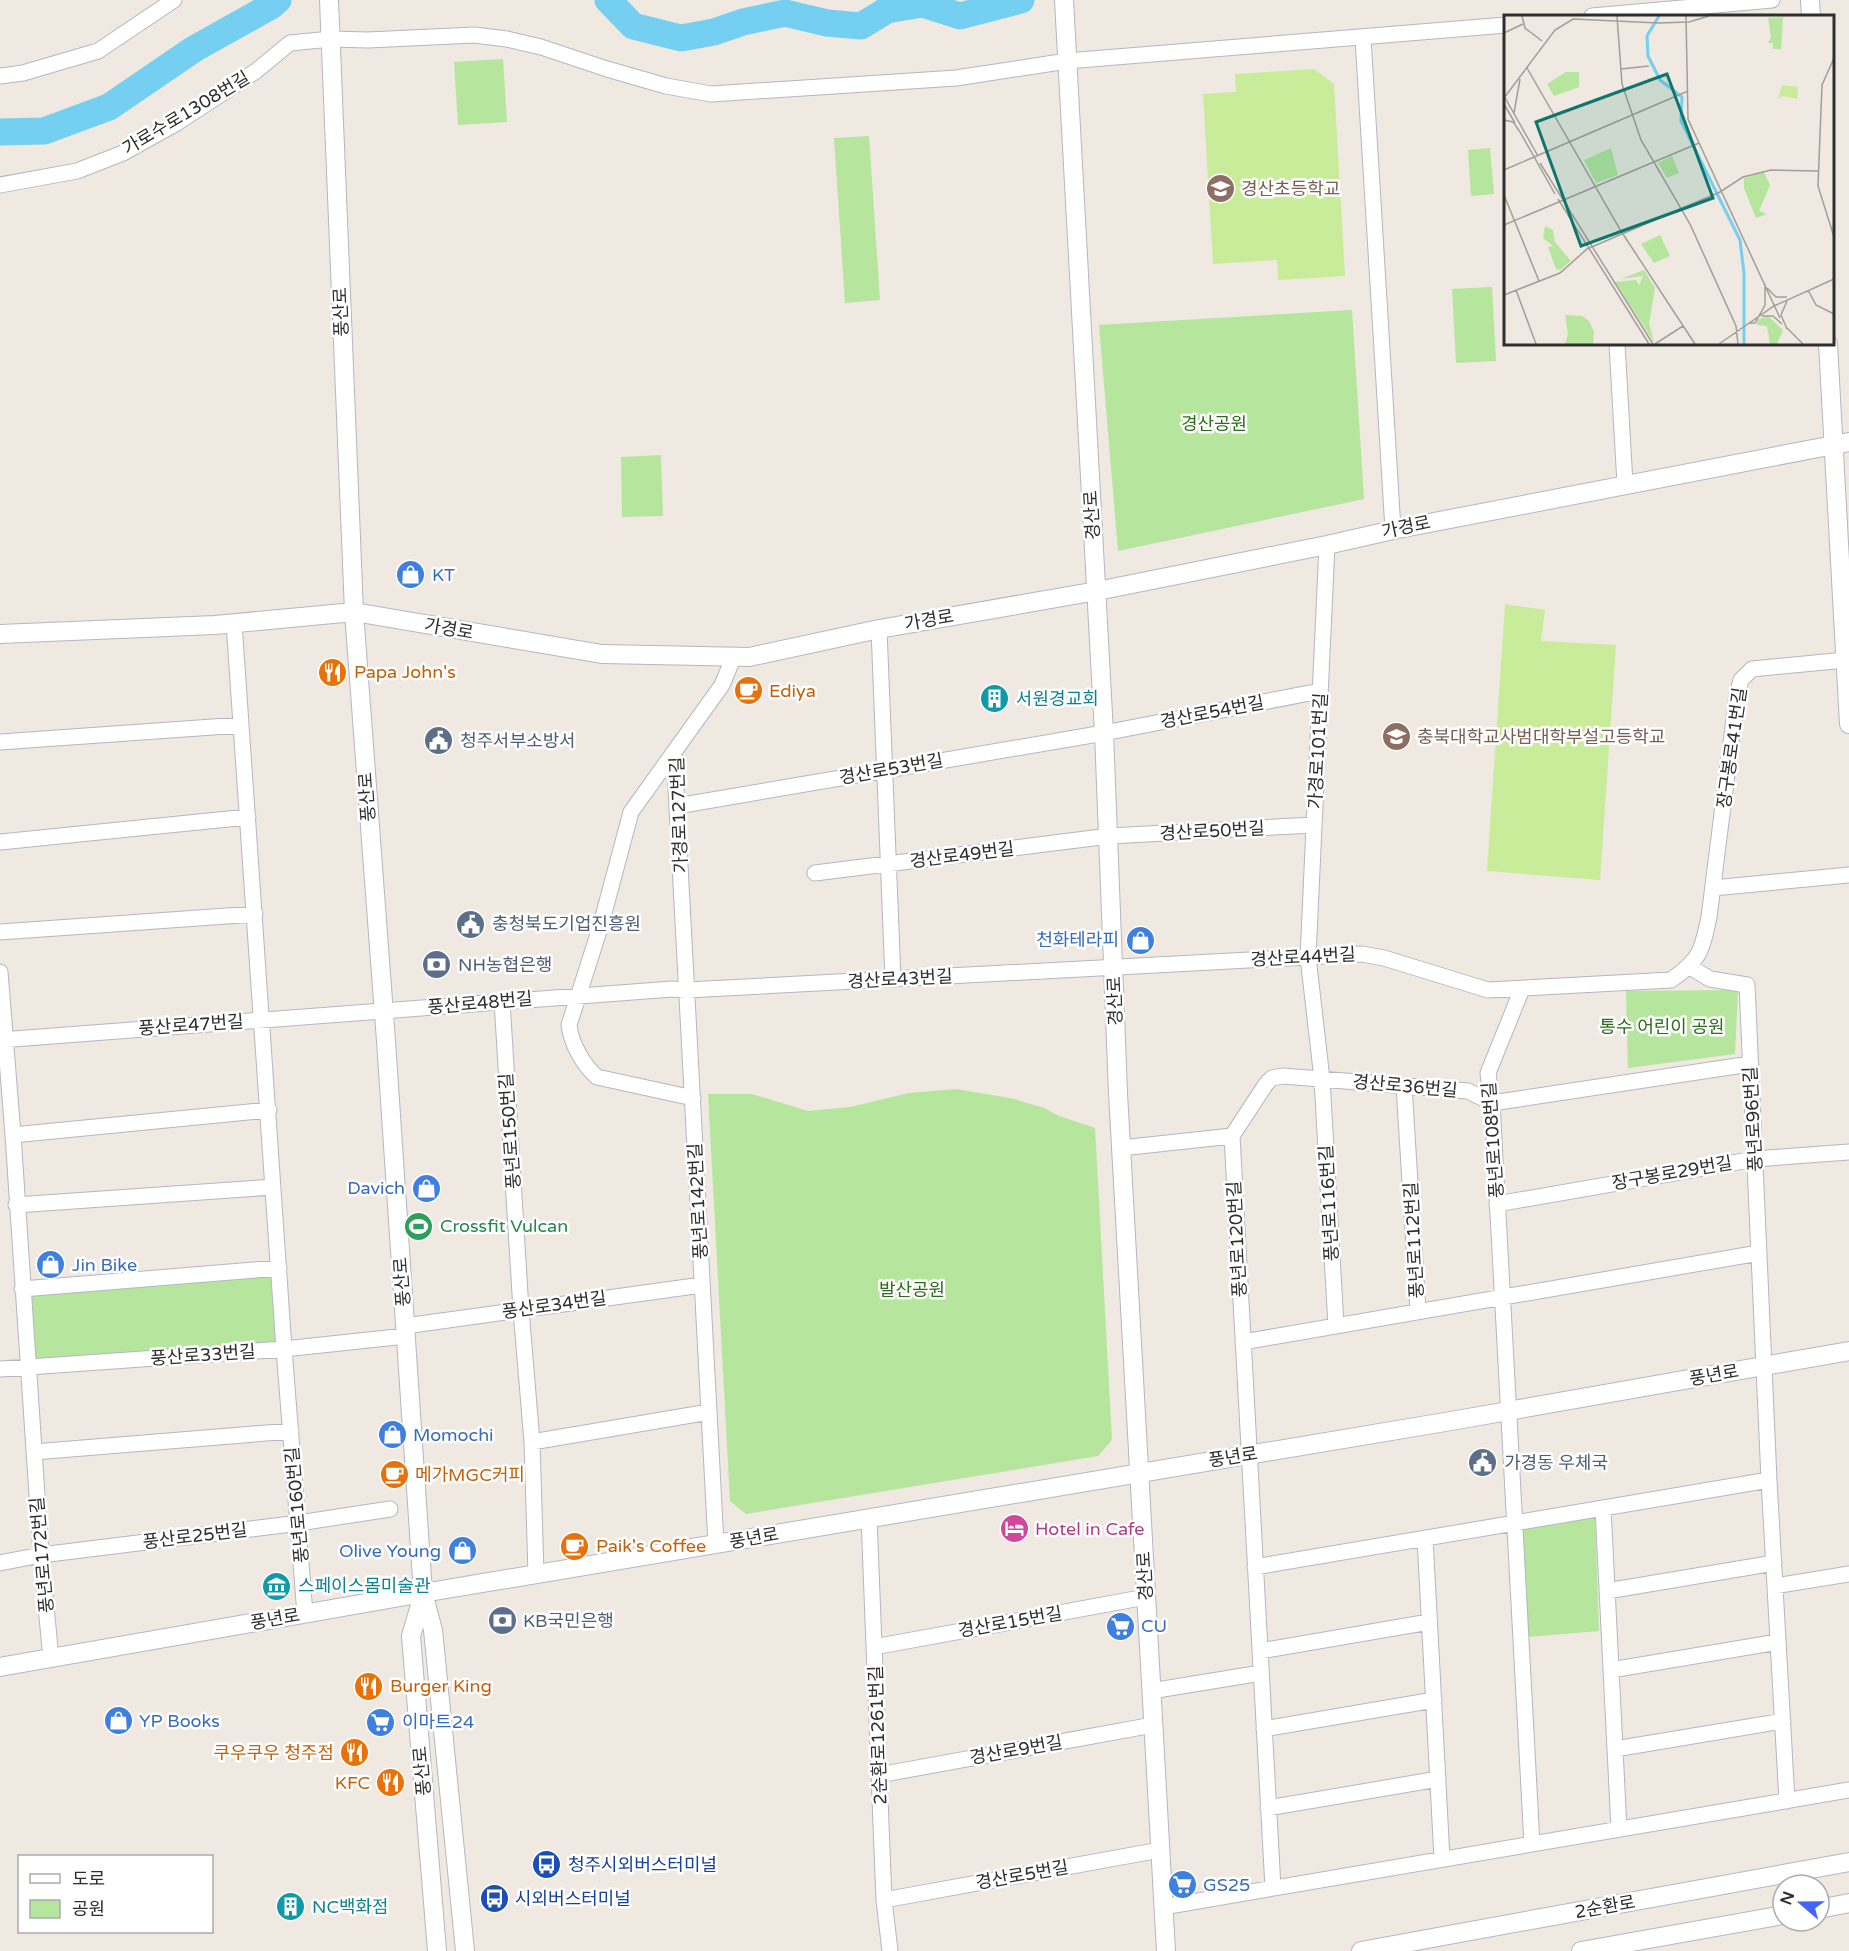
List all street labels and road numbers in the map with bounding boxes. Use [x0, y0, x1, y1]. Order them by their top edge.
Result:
street label: 가로수로1308번길 [118, 66, 254, 160]
street label: 풍산로 [329, 287, 353, 337]
street label: 경산로 [1080, 490, 1104, 540]
street label: 가경로 [1379, 511, 1433, 543]
street label: 가경로 [903, 605, 955, 635]
street label: 가경로 [423, 614, 475, 644]
street label: 장구봉로41번길 [1713, 686, 1751, 810]
street label: 경산로54번길 [1158, 691, 1266, 733]
street label: 가경로101번길 [1304, 692, 1332, 810]
street label: 경산로53번길 [837, 749, 945, 789]
street label: 가경로127번길 [666, 756, 692, 874]
street label: 풍산로 [354, 771, 380, 823]
street label: 경산로50번길 [1159, 817, 1265, 845]
street label: 경산로49번길 [908, 838, 1016, 872]
street label: 경산로44번길 [1250, 943, 1356, 971]
street label: 경산로43번길 [847, 965, 953, 993]
street label: 경산로 [1103, 976, 1127, 1026]
street label: 풍산로48번길 [427, 987, 533, 1019]
street label: 풍산로47번길 [138, 1010, 244, 1040]
street label: 풍년로96번길 [1739, 1066, 1767, 1172]
street label: 경산로36번길 [1352, 1070, 1458, 1102]
street label: 풍년로150번길 [495, 1072, 525, 1190]
street label: 풍년로108번길 [1478, 1081, 1508, 1199]
street label: 풍년로142번길 [684, 1142, 712, 1260]
street label: 풍년로116번길 [1315, 1144, 1343, 1262]
street label: 장구봉로29번길 [1610, 1152, 1734, 1194]
street label: 풍년로120번길 [1223, 1180, 1251, 1298]
street label: 풍년로112번길 [1400, 1181, 1428, 1299]
street label: 풍산로 [389, 1256, 415, 1308]
street label: 풍산로34번길 [500, 1287, 608, 1323]
street label: 풍산로33번길 [150, 1340, 256, 1370]
street label: 풍년로 [1688, 1360, 1740, 1390]
street label: 풍년로 [1207, 1442, 1259, 1472]
street label: 풍년로160번길 [281, 1446, 313, 1564]
street label: 풍년로172번길 [26, 1496, 58, 1614]
street label: 풍산로25번길 [141, 1519, 249, 1553]
street label: 풍년로 [728, 1523, 780, 1553]
street label: 경산로 [1133, 1551, 1157, 1601]
street label: 경산로15번길 [956, 1602, 1064, 1642]
street label: 풍년로 [249, 1604, 301, 1634]
street label: 2순환로1261번길 [865, 1665, 891, 1805]
street label: 경산로9번길 [968, 1731, 1064, 1769]
street label: 풍산로 [409, 1745, 435, 1797]
street label: 경산로5번길 [974, 1856, 1070, 1894]
street label: 2순환로 [1573, 1891, 1637, 1923]

